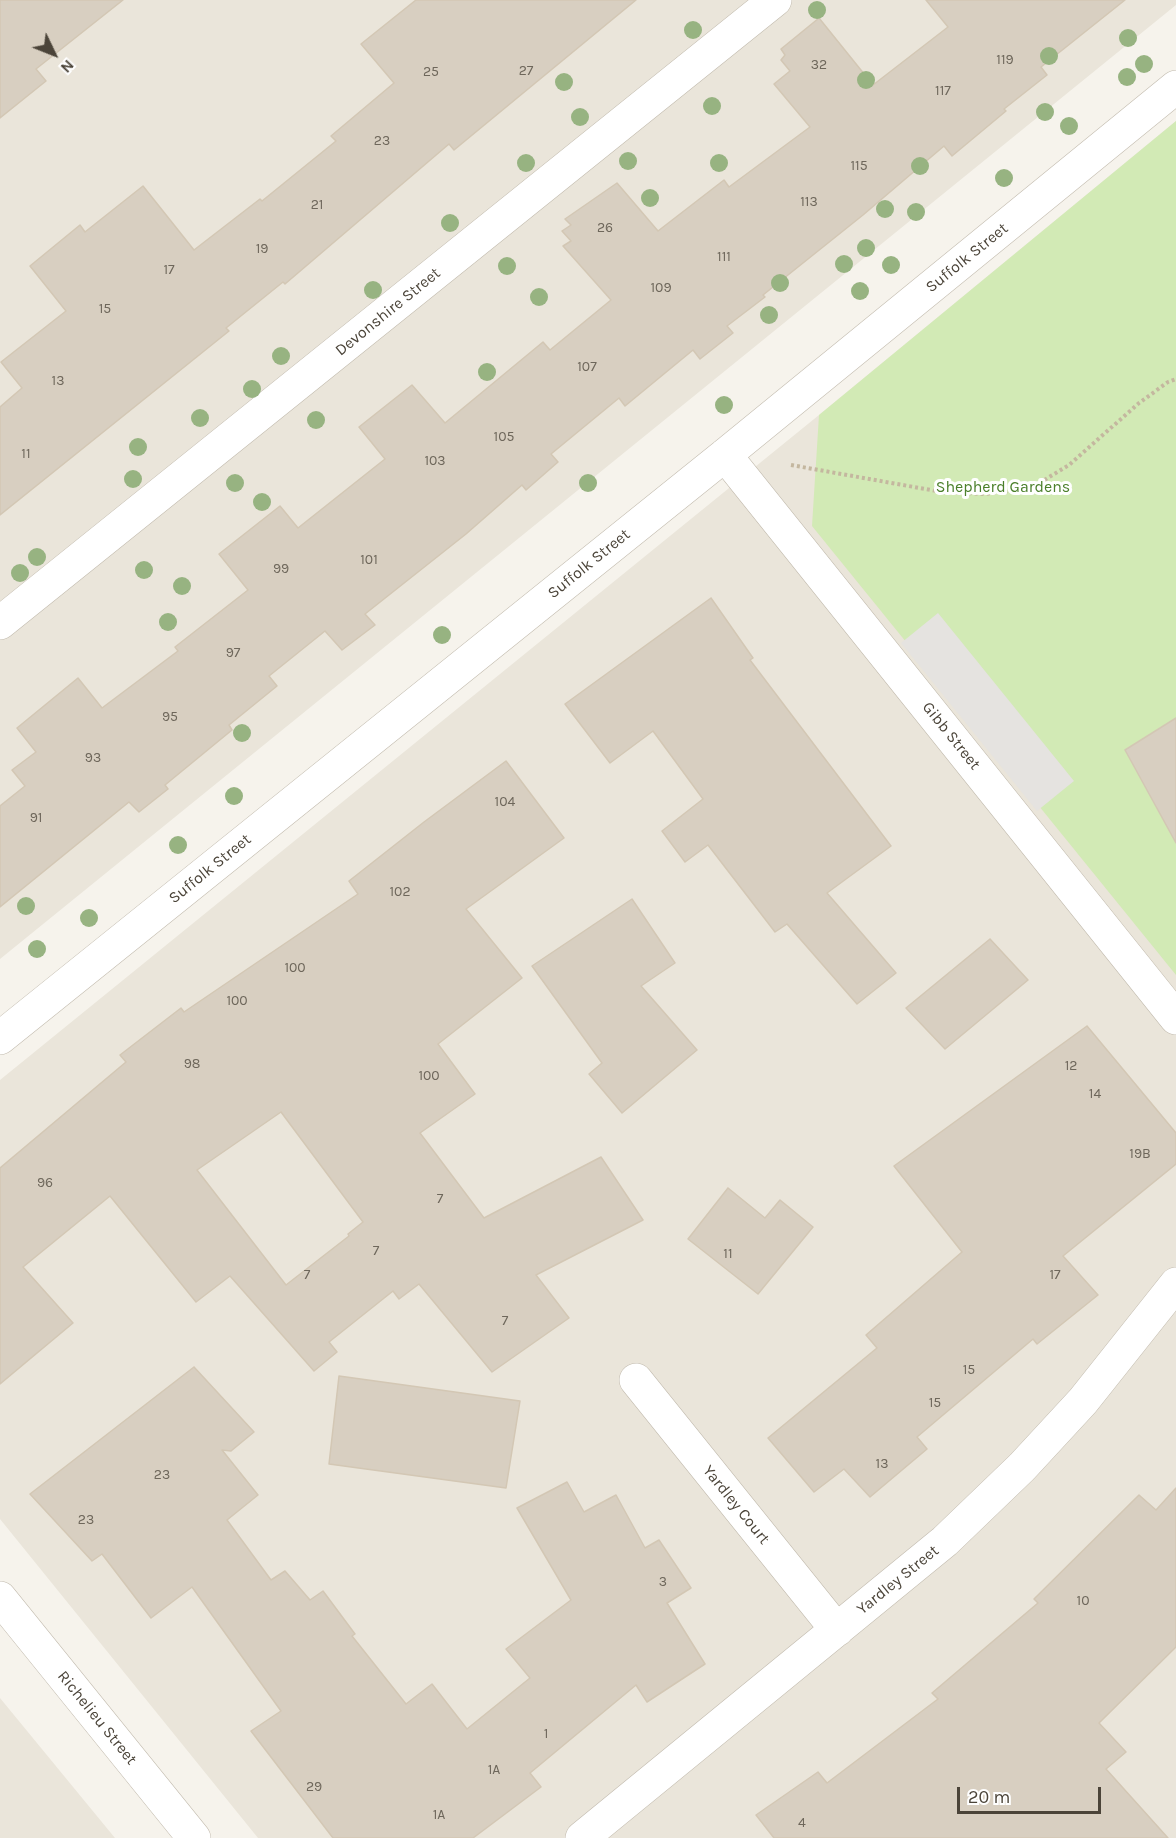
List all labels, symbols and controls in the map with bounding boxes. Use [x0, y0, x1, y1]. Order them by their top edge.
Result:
north arrow [24, 24, 84, 84]
house number: 119 [996, 52, 1014, 68]
text: N [57, 56, 78, 77]
house number: 32 [811, 57, 827, 73]
house number: 27 [519, 63, 533, 79]
house number: 25 [423, 64, 439, 80]
house number: 117 [935, 83, 951, 99]
house number: 23 [374, 133, 390, 149]
house number: 115 [850, 158, 868, 174]
house number: 113 [800, 194, 818, 210]
house number: 21 [311, 197, 323, 213]
street label: Suffolk Street [922, 219, 1012, 297]
house number: 26 [597, 220, 613, 236]
house number: 19 [256, 241, 268, 257]
house number: 111 [717, 249, 731, 265]
house number: 17 [163, 262, 175, 278]
street label: Devonshire Street [332, 264, 444, 360]
house number: 109 [650, 280, 672, 296]
house number: 15 [99, 301, 111, 317]
house number: 107 [577, 359, 597, 375]
house number: 13 [52, 373, 64, 389]
house number: 105 [494, 429, 514, 445]
house number: 11 [21, 446, 31, 462]
house number: 103 [424, 453, 446, 469]
park label: Shepherd Gardens [936, 477, 1070, 497]
street label: Suffolk Street [544, 525, 634, 603]
house number: 101 [360, 552, 378, 568]
house number: 99 [273, 561, 289, 577]
house number: 97 [226, 645, 240, 661]
street label: Gibb Street [918, 698, 984, 774]
house number: 95 [162, 709, 178, 725]
house number: 93 [85, 750, 101, 766]
house number: 104 [495, 794, 515, 810]
house number: 91 [30, 810, 42, 826]
street label: Suffolk Street [165, 830, 255, 908]
house number: 102 [389, 884, 411, 900]
house number: 100 [284, 960, 306, 976]
house number: 100 [226, 993, 248, 1009]
house number: 98 [184, 1056, 200, 1072]
house number: 12 [1065, 1058, 1077, 1074]
house number: 100 [418, 1068, 440, 1084]
house number: 14 [1089, 1086, 1101, 1102]
house number: 19B [1129, 1146, 1151, 1162]
house number: 96 [37, 1175, 53, 1191]
house number: 7 [437, 1191, 443, 1207]
house number: 7 [373, 1243, 379, 1259]
house number: 11 [723, 1246, 733, 1262]
house number: 7 [304, 1267, 310, 1283]
house number: 17 [1049, 1267, 1061, 1283]
house number: 7 [502, 1313, 508, 1329]
house number: 15 [963, 1362, 975, 1378]
house number: 15 [929, 1395, 941, 1411]
house number: 13 [876, 1456, 888, 1472]
street label: Yardley Court [698, 1462, 774, 1548]
house number: 23 [154, 1467, 170, 1483]
house number: 23 [78, 1512, 94, 1528]
street label: Yardley Street [853, 1541, 943, 1619]
house number: 3 [659, 1574, 667, 1590]
house number: 10 [1077, 1593, 1089, 1609]
street label: Richelieu Street [53, 1667, 141, 1769]
house number: 1 [544, 1726, 548, 1742]
house number: 1A [488, 1762, 500, 1778]
scale bar [960, 1775, 1104, 1813]
house number: 29 [306, 1779, 322, 1795]
text: 20 m [968, 1786, 1010, 1808]
house number: 1A [433, 1807, 445, 1823]
house number: 4 [798, 1815, 806, 1831]

